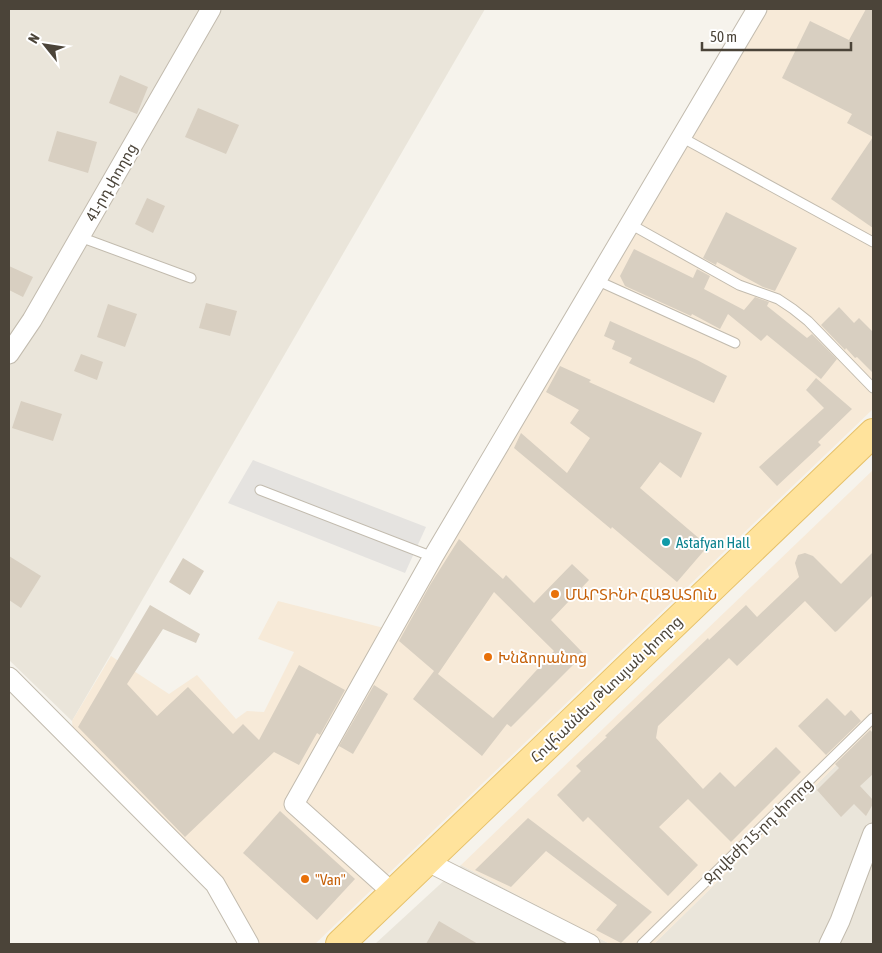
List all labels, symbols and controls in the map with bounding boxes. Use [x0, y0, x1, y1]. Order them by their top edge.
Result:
north arrow [20, 20, 70, 70]
scale bar [702, 20, 851, 52]
text: 50 m [710, 28, 737, 45]
text: N [25, 31, 43, 46]
street label: 41-րդ փողոց [82, 140, 141, 225]
place label: Astafyan Hall [676, 534, 750, 551]
marker: Astafyan Hall [660, 536, 672, 548]
place label: ՄԱՐՏԻՆԻ ՀԱՑԱՏՈւՆ [565, 586, 717, 603]
marker: ՄԱՐՏԻՆԻ ՀԱՑԱՏՈւՆ [549, 588, 561, 600]
street label: Հովհաննես Թևոսյան փողոց [527, 612, 686, 767]
place label: Խնձորանոց [498, 649, 587, 667]
marker: Խնձորանոց [482, 651, 494, 663]
street label: Ջրվեժի 15-րդ փողոց [700, 775, 817, 888]
place label: "Van" [315, 871, 346, 888]
marker: "Van" [299, 873, 311, 885]

